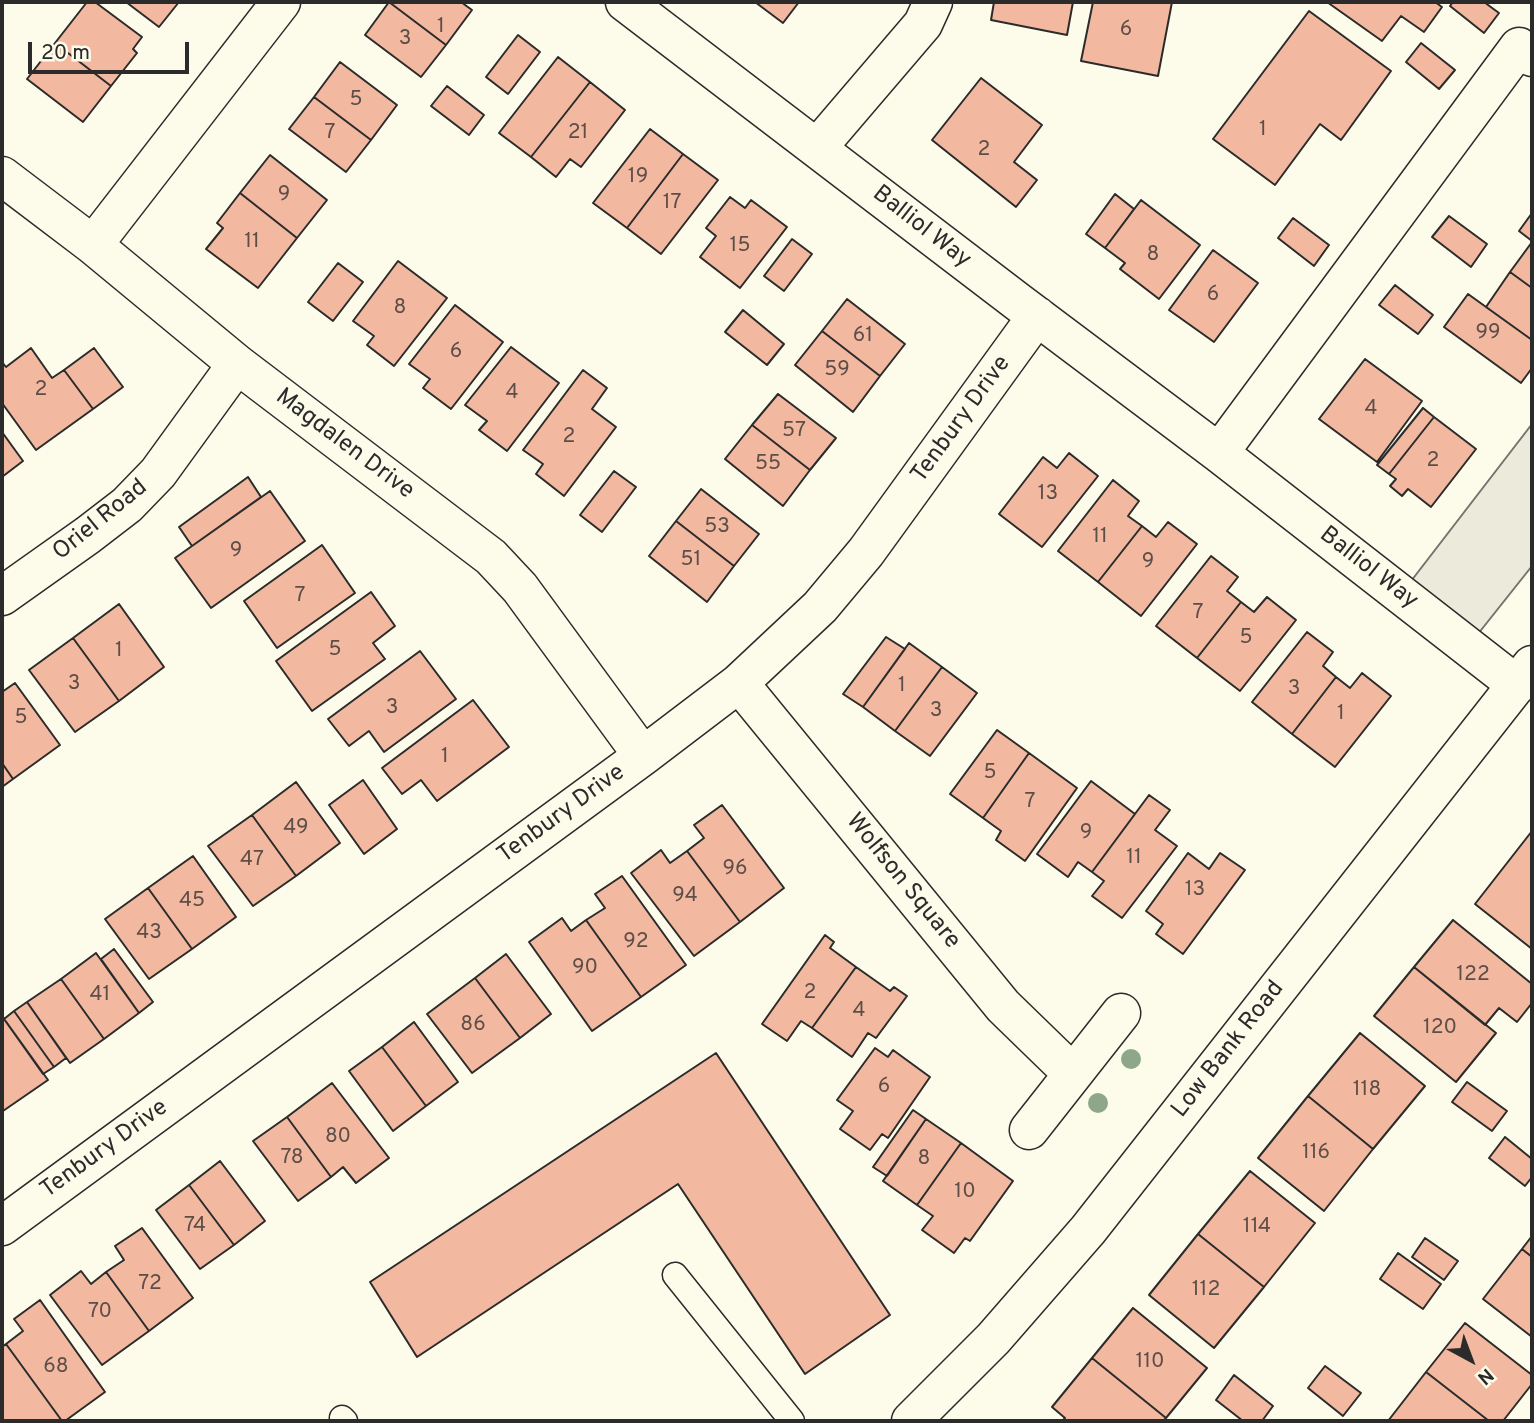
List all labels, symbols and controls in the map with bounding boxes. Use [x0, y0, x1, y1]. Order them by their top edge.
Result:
house number: 1 [437, 15, 445, 41]
house number: 6 [1120, 18, 1132, 44]
house number: 3 [399, 27, 411, 53]
scale bar [32, 28, 192, 72]
text: 20 m [41, 40, 90, 67]
house number: 5 [349, 88, 363, 114]
house number: 1 [1259, 118, 1267, 144]
house number: 7 [325, 121, 335, 147]
house number: 21 [568, 121, 588, 147]
house number: 2 [978, 138, 990, 164]
house number: 19 [628, 165, 648, 191]
street label: Balliol Way [866, 181, 976, 275]
house number: 9 [278, 183, 290, 209]
house number: 17 [663, 191, 681, 217]
house number: 11 [244, 230, 260, 256]
house number: 15 [730, 234, 750, 260]
house number: 8 [1147, 243, 1159, 269]
house number: 6 [1207, 283, 1219, 309]
house number: 8 [394, 296, 406, 322]
house number: 99 [1475, 321, 1501, 347]
house number: 61 [853, 324, 873, 350]
house number: 6 [450, 340, 462, 366]
street label: Tenbury Drive [906, 351, 1018, 489]
house number: 59 [824, 358, 850, 384]
house number: 2 [35, 378, 47, 404]
house number: 4 [505, 381, 519, 407]
street label: Magdalen Drive [269, 383, 419, 507]
house number: 4 [1364, 397, 1378, 423]
house number: 57 [782, 419, 806, 445]
house number: 2 [563, 425, 575, 451]
house number: 2 [1427, 449, 1439, 475]
house number: 55 [755, 452, 781, 478]
street label: Oriel Road [48, 474, 154, 568]
house number: 13 [1038, 482, 1058, 508]
house number: 53 [704, 515, 730, 541]
street label: Balliol Way [1313, 522, 1423, 616]
house number: 11 [1092, 525, 1108, 551]
house number: 9 [230, 539, 242, 565]
house number: 51 [681, 548, 701, 574]
house number: 9 [1142, 550, 1154, 576]
house number: 7 [295, 584, 305, 610]
house number: 7 [1193, 601, 1203, 627]
house number: 5 [1239, 626, 1253, 652]
house number: 5 [328, 638, 342, 664]
house number: 1 [115, 639, 123, 665]
house number: 3 [68, 672, 80, 698]
house number: 1 [898, 674, 906, 700]
house number: 3 [1288, 677, 1300, 703]
house number: 3 [386, 696, 398, 722]
house number: 3 [930, 699, 942, 725]
house number: 1 [1337, 702, 1345, 728]
house number: 5 [14, 706, 28, 732]
house number: 1 [441, 745, 449, 771]
street label: Tenbury Drive [493, 759, 631, 871]
house number: 5 [983, 761, 997, 787]
house number: 7 [1025, 790, 1035, 816]
street label: Wolfson Square [839, 808, 965, 956]
house number: 49 [283, 816, 309, 842]
house number: 9 [1080, 821, 1092, 847]
house number: 11 [1126, 846, 1142, 872]
house number: 47 [240, 848, 264, 874]
house number: 96 [722, 857, 748, 883]
house number: 13 [1185, 878, 1205, 904]
house number: 94 [672, 884, 698, 910]
house number: 45 [179, 889, 205, 915]
house number: 43 [136, 921, 162, 947]
house number: 92 [623, 930, 649, 956]
house number: 90 [572, 956, 598, 982]
house number: 122 [1456, 963, 1490, 989]
street label: Low Bank Road [1167, 976, 1291, 1124]
house number: 2 [804, 981, 816, 1007]
house number: 41 [90, 983, 110, 1009]
house number: 4 [852, 999, 866, 1025]
house number: 86 [460, 1013, 486, 1039]
house number: 120 [1423, 1016, 1457, 1042]
house number: 6 [878, 1075, 890, 1101]
house number: 118 [1353, 1078, 1381, 1104]
street label: Tenbury Drive [36, 1094, 174, 1206]
house number: 80 [325, 1125, 351, 1151]
house number: 116 [1302, 1141, 1330, 1167]
house number: 78 [280, 1146, 304, 1172]
house number: 8 [918, 1147, 930, 1173]
house number: 10 [954, 1180, 976, 1206]
house number: 74 [184, 1214, 206, 1240]
house number: 114 [1243, 1215, 1271, 1241]
house number: 72 [138, 1272, 162, 1298]
house number: 112 [1192, 1278, 1220, 1304]
house number: 70 [88, 1300, 112, 1326]
north arrow [1436, 1325, 1506, 1395]
house number: 110 [1135, 1350, 1165, 1376]
house number: 68 [43, 1355, 69, 1381]
text: N [1472, 1362, 1498, 1389]

